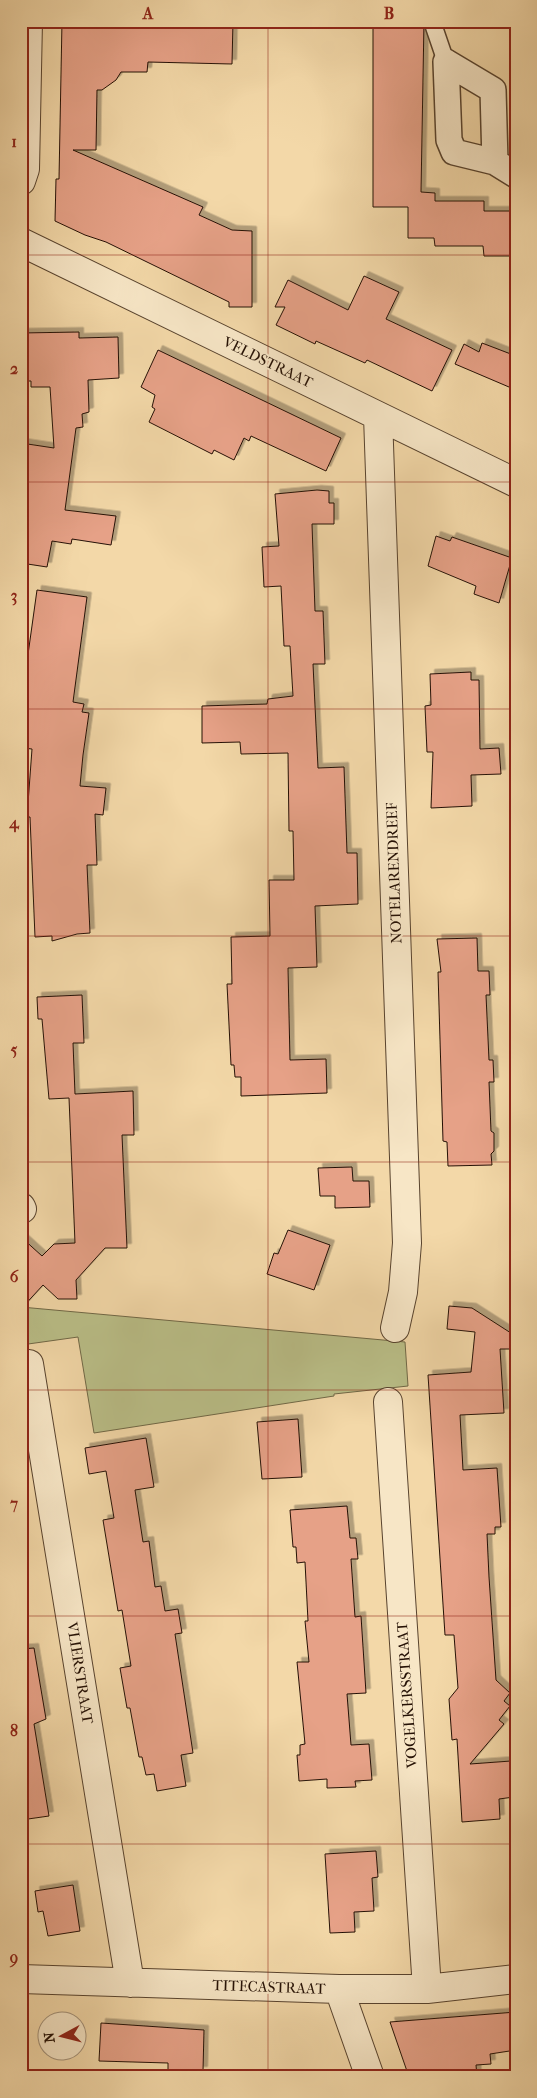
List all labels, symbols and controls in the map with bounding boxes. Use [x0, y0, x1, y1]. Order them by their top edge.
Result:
text: A [142, 4, 154, 23]
text: B [384, 4, 394, 23]
text: 1 [11, 132, 17, 151]
street label: VELDSTRAAT [219, 332, 316, 392]
text: 2 [10, 359, 18, 378]
text: 3 [11, 586, 17, 606]
street label: NOTELARENDREEF [383, 802, 405, 944]
text: 4 [8, 813, 20, 833]
text: 5 [11, 1040, 18, 1059]
text: 6 [10, 1267, 19, 1286]
text: 7 [9, 1494, 18, 1513]
street label: VLIERSTRAAT [63, 1620, 97, 1726]
street label: VOGELKERSSTRAAT [393, 1620, 421, 1770]
text: 8 [10, 1721, 18, 1740]
text: 9 [9, 1948, 18, 1968]
street label: TITECASTRAAT [212, 1976, 327, 1998]
north arrow [38, 2010, 88, 2060]
text: N [40, 2031, 59, 2044]

